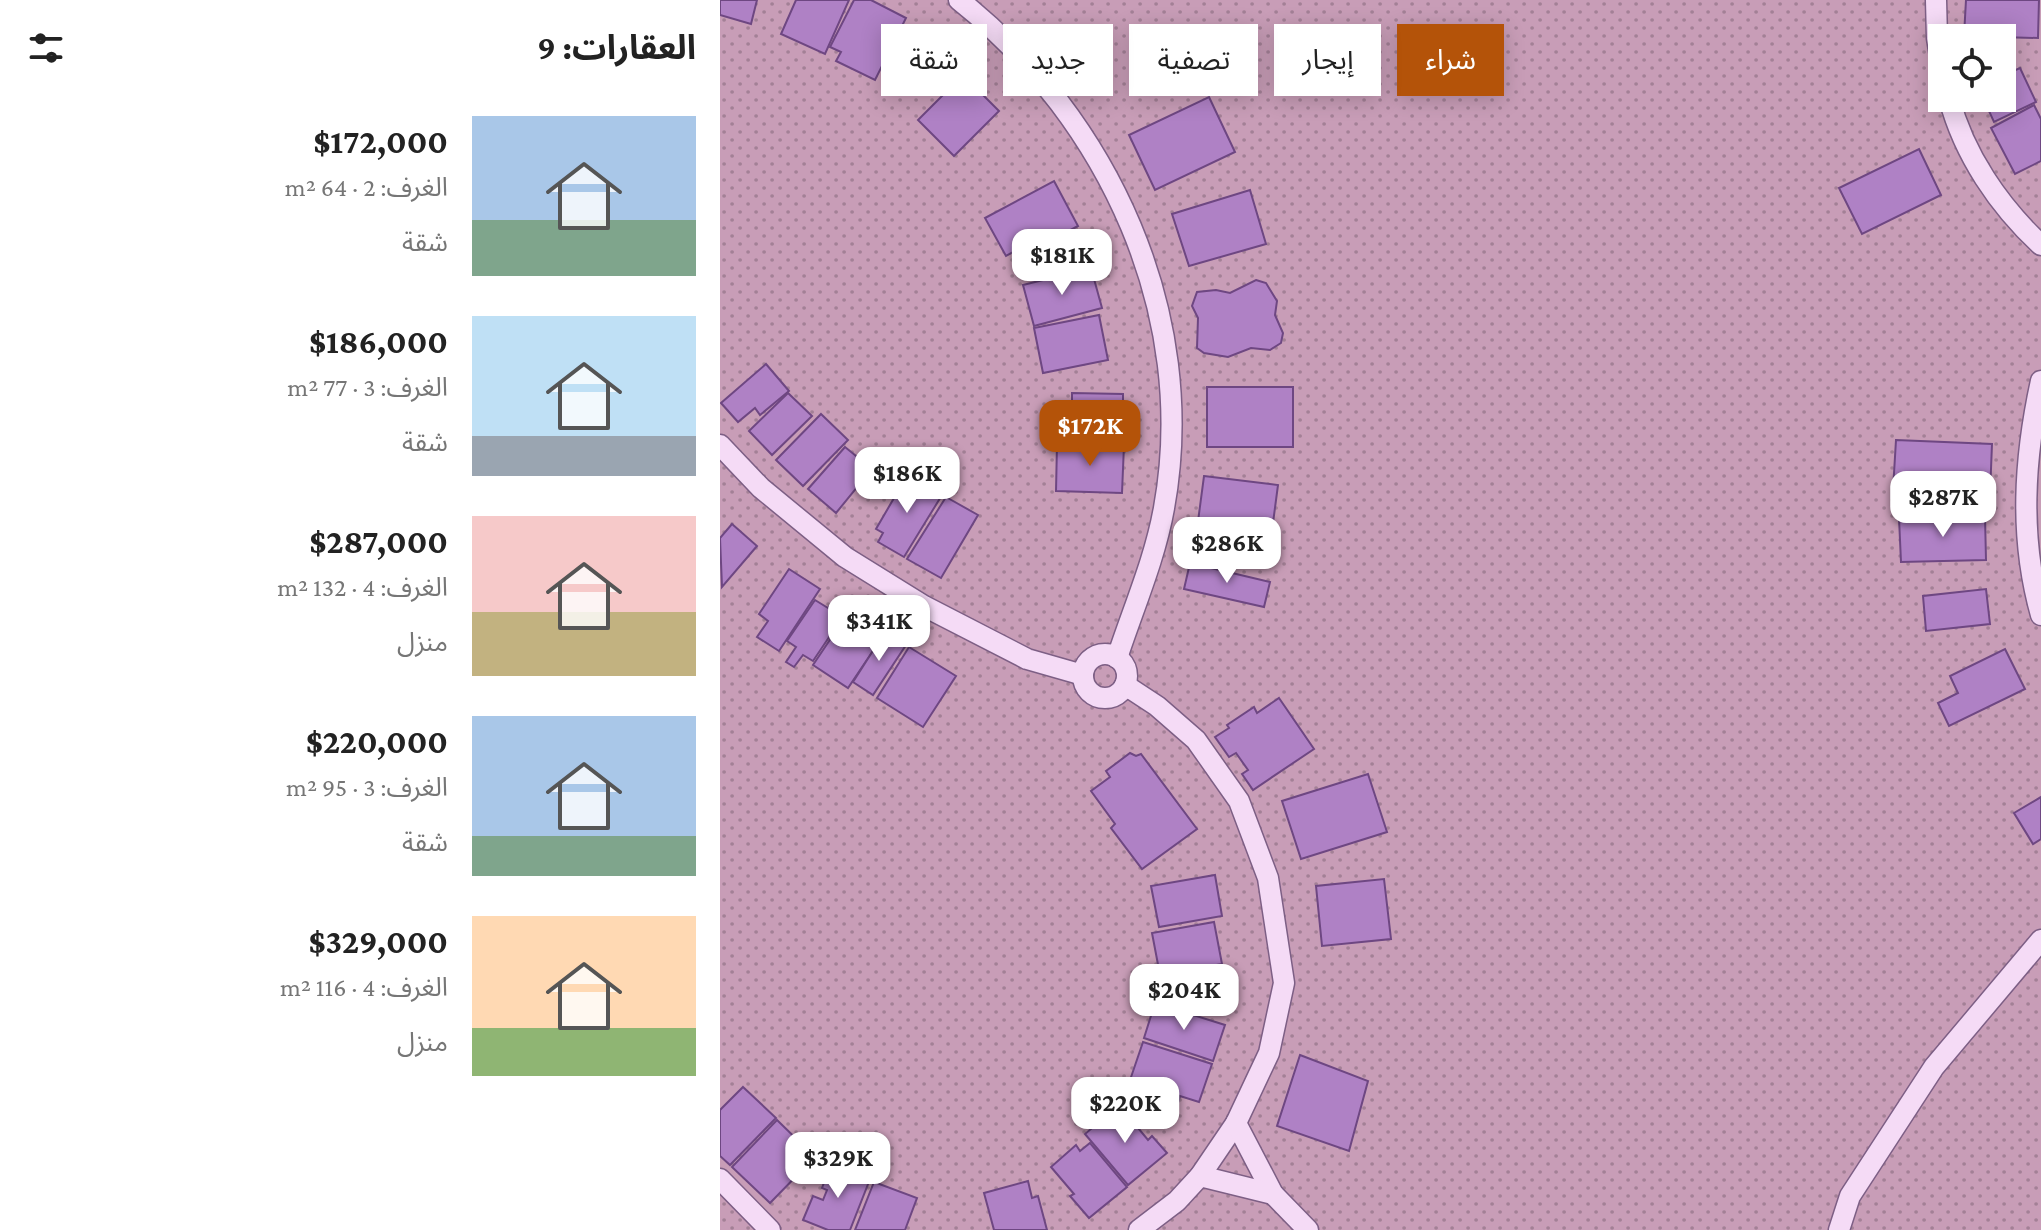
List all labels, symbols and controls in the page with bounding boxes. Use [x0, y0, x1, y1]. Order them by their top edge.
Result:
chip: شقة [881, 24, 987, 96]
chip: جديد [1003, 24, 1113, 96]
chip: تصفية [1129, 24, 1258, 96]
chip: إيجار [1274, 24, 1381, 96]
chip: شراء [1397, 24, 1504, 96]
map controls [1928, 24, 2016, 112]
button: locate [1928, 24, 2016, 112]
icon: filters [24, 26, 68, 70]
text: العقارات: 9 [537, 29, 696, 66]
text: $172,000 [313, 123, 448, 160]
icon: home [536, 148, 632, 244]
text: الغرف: 2 · 64 m² [285, 173, 448, 202]
text: شقة [402, 228, 448, 257]
pin: $181K [1006, 229, 1118, 297]
text: $181K [1030, 240, 1094, 269]
text: $186,000 [309, 323, 448, 360]
icon: home [536, 348, 632, 444]
text: الغرف: 3 · 77 m² [287, 373, 448, 402]
pin: $172K [1034, 400, 1146, 468]
text: $172K [1057, 411, 1123, 440]
text: شقة [402, 428, 448, 457]
pin: $186K [851, 447, 963, 515]
text: $186K [873, 458, 941, 487]
pin: $287K [1887, 471, 1999, 539]
text: $287K [1908, 482, 1978, 511]
pin: $286K [1171, 517, 1283, 585]
text: $287,000 [309, 523, 448, 560]
text: $286K [1191, 528, 1263, 557]
icon: home [536, 548, 632, 644]
text: الغرف: 4 · 132 m² [277, 573, 448, 602]
pin: $341K [823, 595, 935, 663]
text: $341K [846, 606, 912, 635]
text: منزل [397, 628, 448, 657]
text: $220,000 [306, 723, 448, 760]
icon: home [536, 748, 632, 844]
text: الغرف: 3 · 95 m² [286, 773, 448, 802]
text: شقة [402, 828, 448, 857]
text: $329,000 [309, 923, 448, 960]
icon: home [536, 948, 632, 1044]
pin: $204K [1128, 964, 1240, 1032]
text: الغرف: 4 · 116 m² [280, 973, 448, 1002]
text: $204K [1148, 975, 1220, 1004]
text: منزل [397, 1028, 448, 1057]
pin: $220K [1069, 1077, 1181, 1145]
text: $220K [1089, 1088, 1161, 1117]
pin: $329K [782, 1132, 894, 1200]
text: $329K [803, 1143, 873, 1172]

